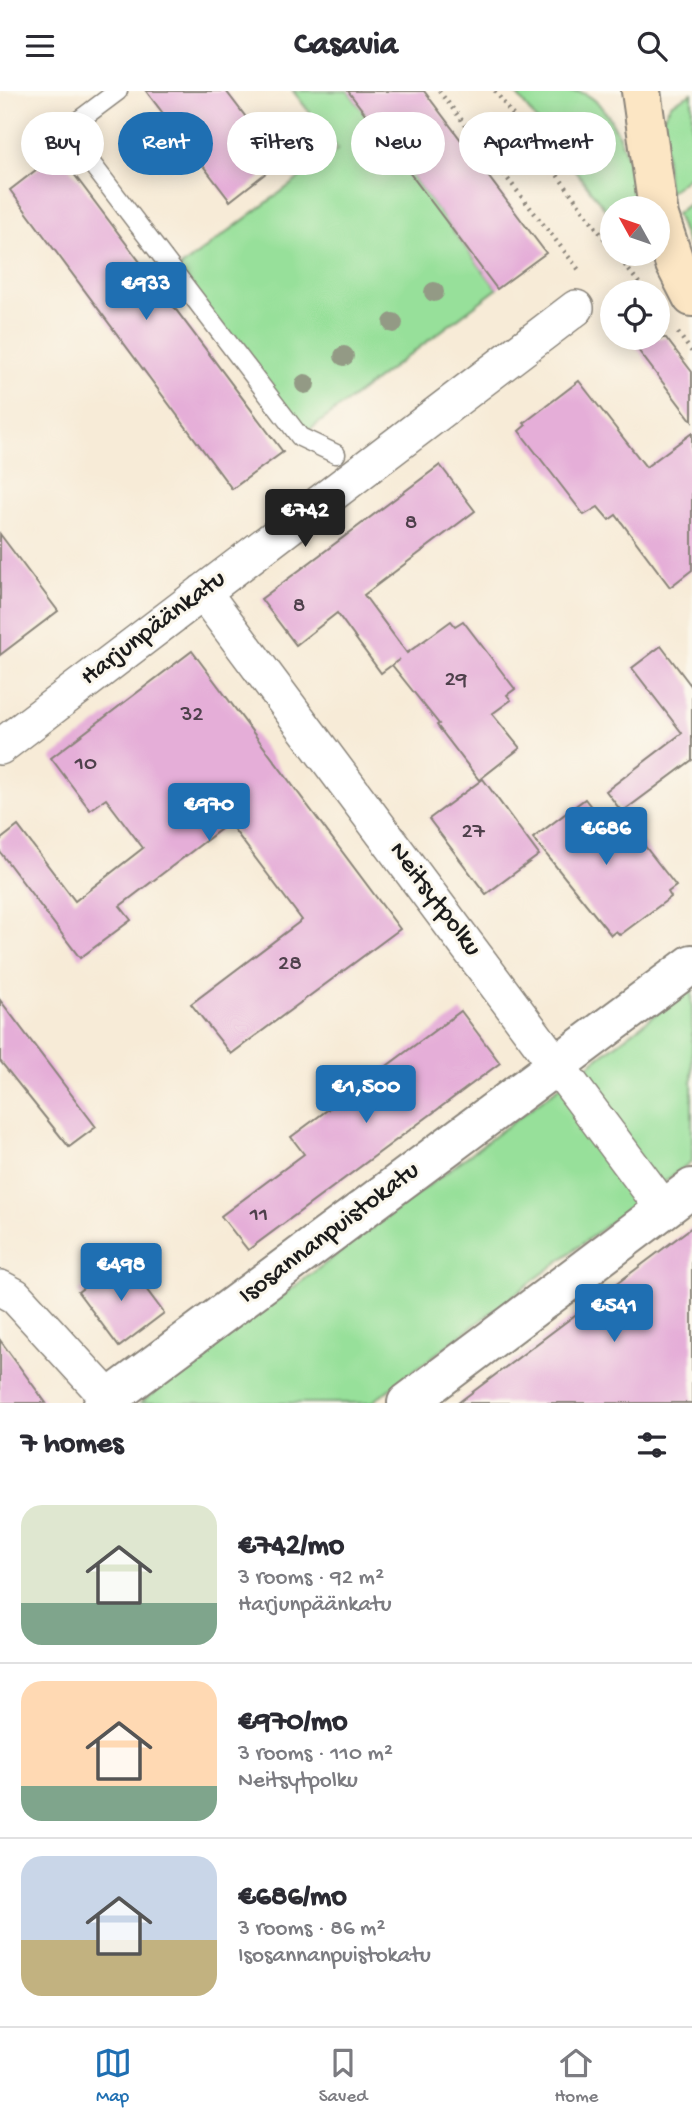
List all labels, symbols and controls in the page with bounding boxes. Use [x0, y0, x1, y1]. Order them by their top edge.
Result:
icon: menu [21, 27, 59, 65]
text: Casavia [294, 27, 398, 65]
icon: search [633, 27, 671, 65]
chip: Buy [21, 112, 104, 175]
chip: Rent [118, 112, 213, 175]
chip: Filters [227, 112, 337, 175]
chip: New [351, 112, 445, 175]
chip: Apartment [459, 112, 616, 175]
north arrow [600, 196, 670, 266]
map controls [600, 196, 670, 350]
pin: €933 [105, 263, 187, 322]
text: €933 [121, 271, 171, 298]
button: locate [600, 280, 670, 350]
pin: €742 [264, 489, 346, 549]
text: €742 [281, 498, 329, 525]
house number: 8 [405, 510, 417, 537]
street label: Harjunpäänkatu [75, 564, 233, 694]
house number: 8 [293, 593, 305, 620]
house number: 29 [445, 667, 468, 694]
house number: 32 [179, 702, 204, 729]
house number: 10 [74, 751, 97, 778]
pin: €970 [168, 783, 250, 843]
text: €970 [184, 792, 234, 819]
pin: €686 [565, 807, 647, 867]
text: €686 [581, 816, 631, 843]
house number: 27 [461, 819, 486, 846]
street label: Neitsytpolku [381, 837, 487, 963]
house number: 28 [278, 951, 302, 978]
pin: €1,500 [309, 1065, 423, 1125]
text: €1,500 [332, 1074, 400, 1101]
street label: Isosannanpuistokatu [234, 1156, 426, 1312]
house number: 11 [249, 1202, 268, 1229]
pin: €498 [80, 1243, 162, 1303]
text: €498 [97, 1252, 145, 1279]
pin: €541 [573, 1285, 655, 1344]
text: €541 [591, 1293, 637, 1320]
icon: filters [633, 1426, 671, 1464]
text: 7 homes [21, 1428, 123, 1463]
text: €742/mo [238, 1530, 344, 1565]
icon: home [77, 1533, 161, 1617]
text: 3 rooms · 92 m² [238, 1565, 384, 1592]
text: Harjunpäänkatu [238, 1592, 391, 1619]
text: €970/mo [238, 1706, 348, 1741]
icon: home [77, 1709, 161, 1793]
text: 3 rooms · 110 m² [238, 1741, 393, 1768]
text: Neitsytpolku [238, 1768, 358, 1795]
text: €686/mo [238, 1881, 347, 1916]
icon: home [77, 1884, 161, 1968]
text: 3 rooms · 86 m² [238, 1916, 385, 1943]
text: Isosannanpuistokatu [238, 1943, 431, 1970]
tab: Map [94, 2044, 132, 2109]
tab: Saved [319, 2044, 367, 2109]
tab: Home [554, 2044, 598, 2109]

